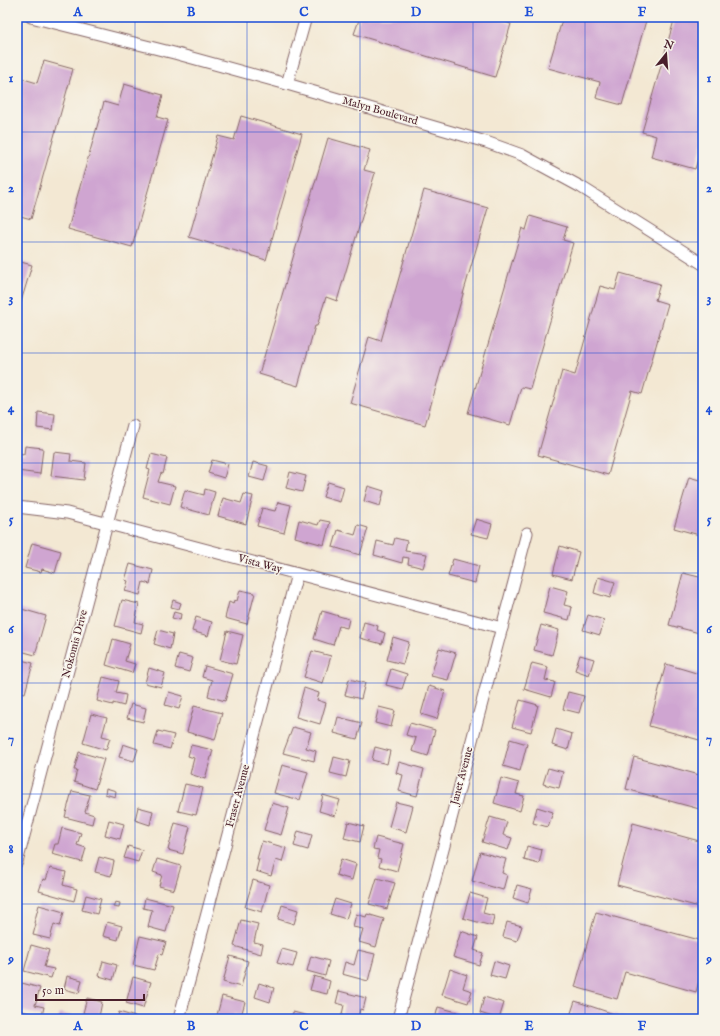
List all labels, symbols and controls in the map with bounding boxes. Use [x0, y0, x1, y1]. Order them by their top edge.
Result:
text: A [73, 4, 84, 21]
text: B [187, 4, 196, 21]
text: C [299, 4, 309, 21]
text: D [411, 4, 422, 21]
text: E [524, 4, 534, 21]
text: F [638, 4, 647, 21]
north arrow [646, 34, 686, 74]
text: N [661, 37, 676, 54]
text: 1 [9, 70, 14, 87]
text: 1 [707, 70, 712, 87]
street label: Malyn Boulevard [341, 94, 420, 129]
text: 2 [8, 180, 14, 197]
text: 2 [706, 180, 712, 197]
text: 3 [9, 290, 14, 307]
text: 3 [707, 290, 712, 307]
text: 4 [8, 400, 15, 417]
text: 4 [706, 400, 713, 417]
text: 5 [9, 511, 14, 528]
text: 5 [707, 511, 712, 528]
street label: Vista Way [236, 551, 284, 577]
street label: Nokomis Drive [59, 608, 91, 680]
text: 6 [8, 621, 14, 638]
text: 6 [706, 621, 712, 638]
text: 7 [8, 731, 14, 748]
text: 7 [706, 731, 712, 748]
street label: Janet Avenue [447, 745, 476, 809]
street label: Fraser Avenue [223, 763, 253, 829]
text: 8 [8, 841, 14, 858]
text: 8 [706, 841, 712, 858]
text: 9 [7, 951, 14, 968]
text: 9 [705, 951, 712, 968]
scale bar [36, 976, 144, 1002]
text: 50 m [42, 983, 64, 998]
text: A [73, 1018, 84, 1035]
text: B [187, 1018, 196, 1035]
text: C [299, 1018, 309, 1035]
text: D [411, 1018, 422, 1035]
text: E [524, 1018, 534, 1035]
text: F [638, 1018, 647, 1035]

